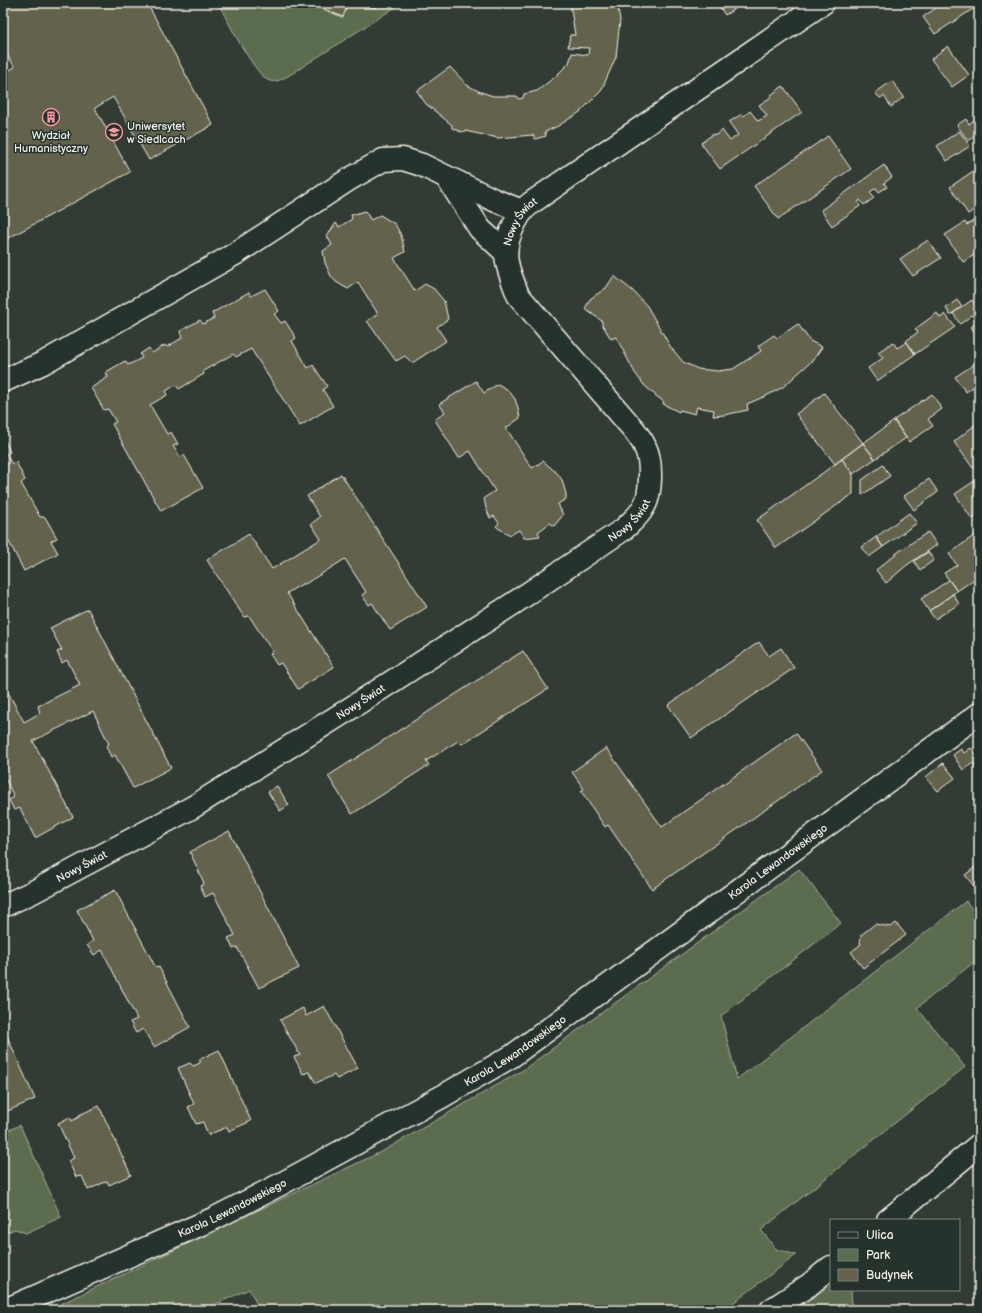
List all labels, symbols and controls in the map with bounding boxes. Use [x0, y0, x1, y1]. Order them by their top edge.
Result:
building icon: Wydział Humanistyczny [41, 107, 61, 127]
place label: Uniwersytet w Siedlcach [127, 120, 186, 146]
school or university icon: Uniwersytet w Siedlcach [104, 122, 124, 142]
place label: Wydział Humanistyczny [14, 129, 88, 155]
street label: Nowy Świat [500, 194, 540, 247]
street label: Nowy Świat [605, 497, 653, 544]
street label: Nowy Świat [334, 681, 388, 722]
street label: Karola Lewandowskiego [726, 821, 830, 902]
street label: Nowy Świat [54, 847, 110, 885]
street label: Karola Lewandowskiego [462, 1012, 568, 1089]
street label: Karola Lewandowskiego [176, 1176, 289, 1240]
legend [830, 1219, 960, 1291]
text: Ulica [866, 1228, 894, 1243]
text: Park [866, 1248, 890, 1263]
text: Budynek [866, 1268, 913, 1283]

